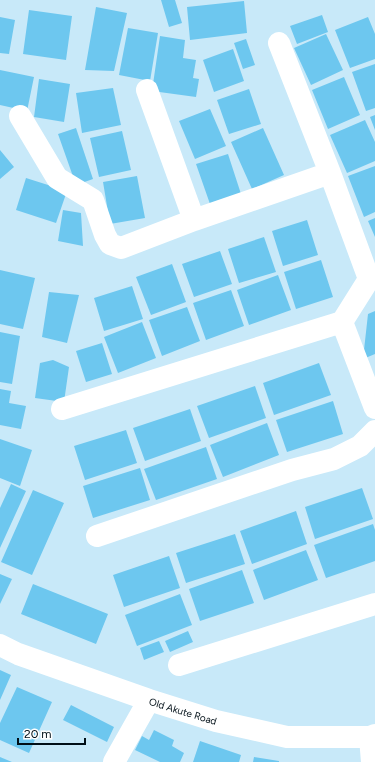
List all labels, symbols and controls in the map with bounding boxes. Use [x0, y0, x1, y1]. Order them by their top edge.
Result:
street label: Old Akute Road [147, 695, 218, 728]
scale bar [18, 720, 85, 746]
text: 20 m [24, 727, 52, 741]

